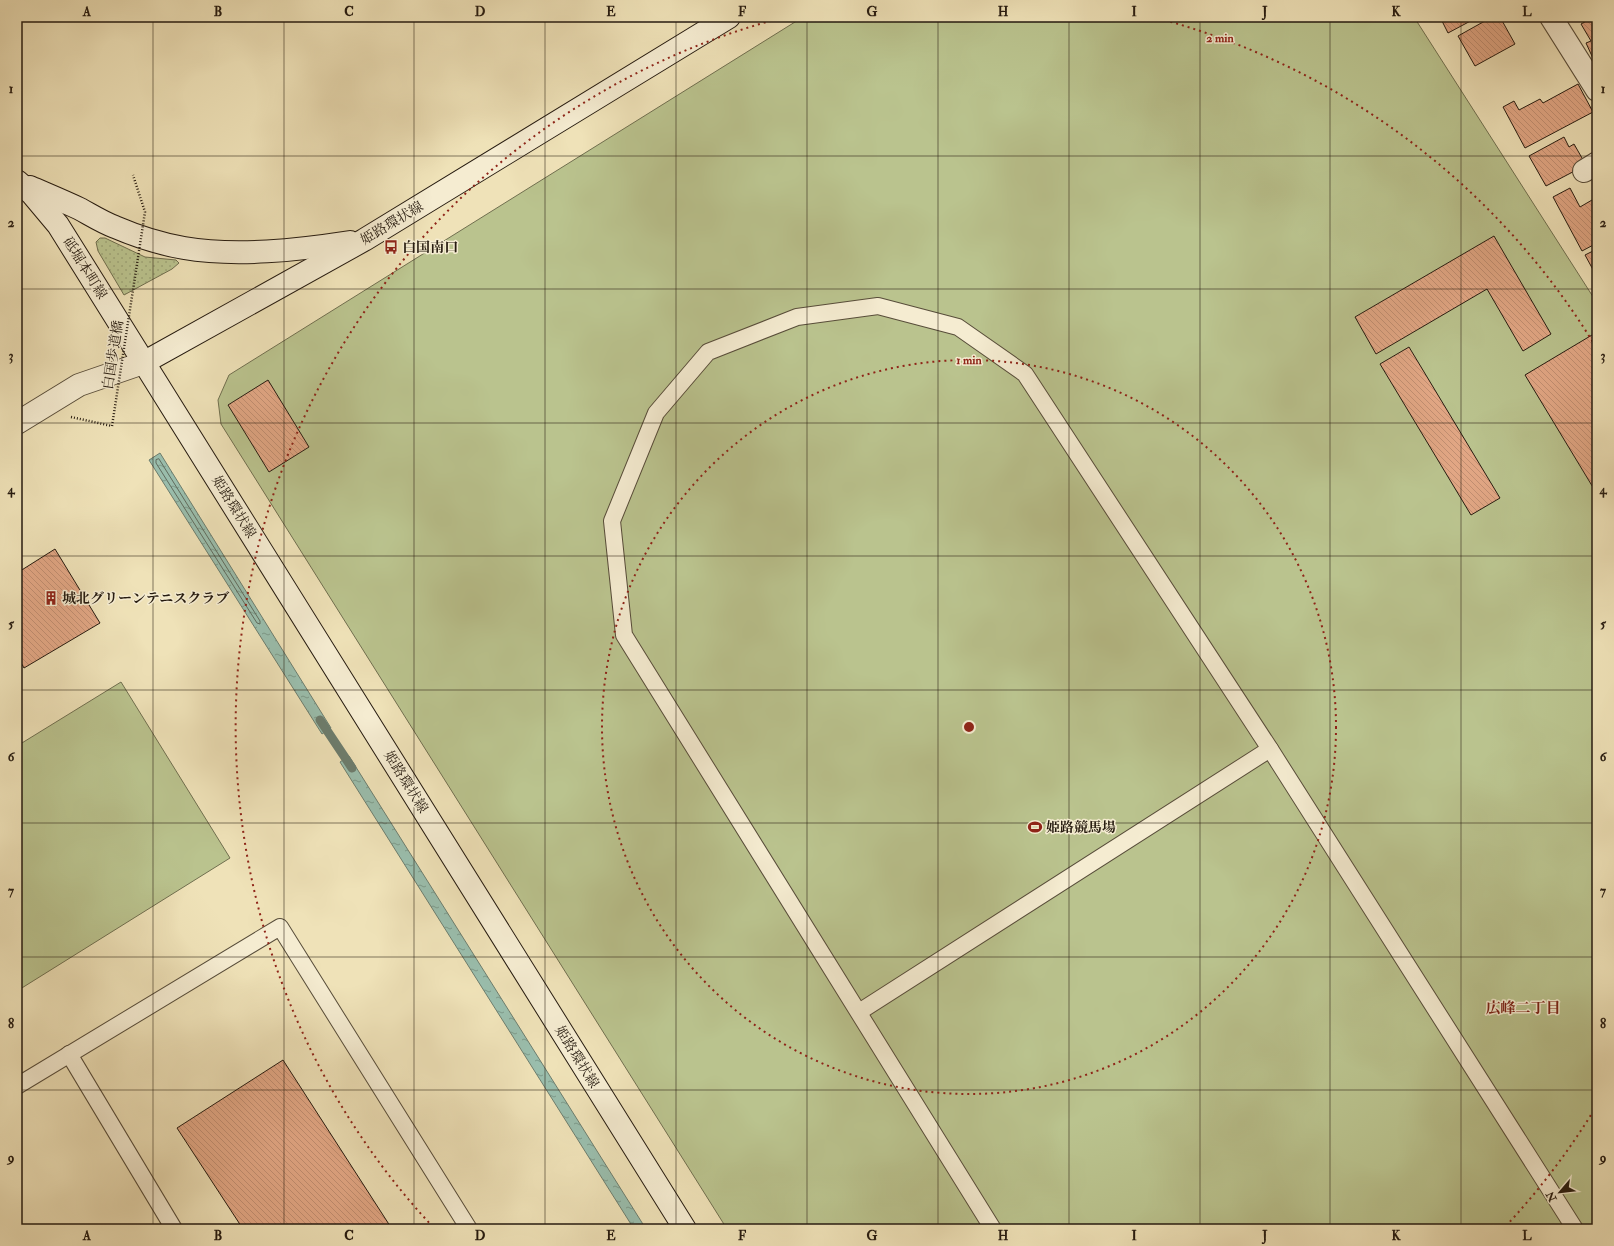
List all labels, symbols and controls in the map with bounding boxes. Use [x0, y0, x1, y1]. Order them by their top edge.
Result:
text: A [82, 4, 92, 20]
text: B [214, 4, 222, 20]
text: C [344, 4, 354, 20]
text: D [475, 4, 486, 20]
text: E [606, 4, 616, 20]
text: F [738, 4, 747, 20]
text: G [867, 4, 878, 20]
text: H [998, 4, 1009, 20]
text: I [1131, 4, 1137, 20]
text: J [1261, 4, 1268, 21]
text: K [1391, 4, 1401, 20]
text: L [1522, 4, 1532, 20]
text: 2 min [1206, 31, 1234, 46]
text: 1 [9, 81, 14, 97]
text: 1 [1601, 81, 1606, 97]
street label: 姫路環状線 [358, 198, 426, 248]
text: 2 [8, 215, 15, 231]
text: 2 [1600, 215, 1607, 231]
street label: 砥堀本町線 [59, 234, 111, 302]
bus stop icon: 白国南口 [383, 239, 399, 255]
place label: 白国南口 [402, 239, 458, 256]
street label: 白国歩道橋 [99, 319, 127, 391]
text: 3 [9, 348, 14, 364]
text: 3 [1601, 348, 1606, 364]
text: 1 min [956, 353, 983, 368]
street label: 姫路環状線 [208, 473, 260, 541]
text: 4 [6, 482, 15, 498]
text: 4 [1598, 482, 1607, 498]
building icon: 城北グリーンテニスクラブ [43, 590, 59, 606]
place label: 城北グリーンテニスクラブ [62, 590, 229, 607]
text: 5 [8, 616, 14, 632]
text: 5 [1600, 616, 1606, 632]
centre of rings [962, 720, 976, 734]
street label: 姫路環状線 [380, 748, 432, 816]
text: 6 [8, 749, 16, 765]
text: 6 [1600, 749, 1608, 765]
sports icon: 姫路競馬場 [1027, 819, 1043, 835]
place label: 姫路競馬場 [1046, 819, 1116, 836]
text: 7 [8, 883, 15, 899]
text: 7 [1600, 883, 1607, 899]
district label: 広峰二丁目 [1485, 999, 1561, 1018]
text: 8 [8, 1016, 14, 1032]
text: 8 [1600, 1016, 1606, 1032]
street label: 姫路環状線 [551, 1023, 603, 1091]
text: 9 [6, 1150, 15, 1166]
text: 9 [1598, 1150, 1607, 1166]
north arrow [1540, 1172, 1580, 1212]
text: N [1543, 1188, 1560, 1205]
text: A [82, 1228, 92, 1244]
text: B [214, 1228, 222, 1244]
text: C [344, 1228, 354, 1244]
text: D [475, 1228, 486, 1244]
text: E [606, 1228, 616, 1244]
text: F [738, 1228, 747, 1244]
text: G [867, 1228, 878, 1244]
text: H [998, 1228, 1009, 1244]
text: I [1131, 1228, 1137, 1244]
text: J [1261, 1228, 1268, 1245]
text: K [1391, 1228, 1401, 1244]
text: L [1522, 1228, 1532, 1244]

